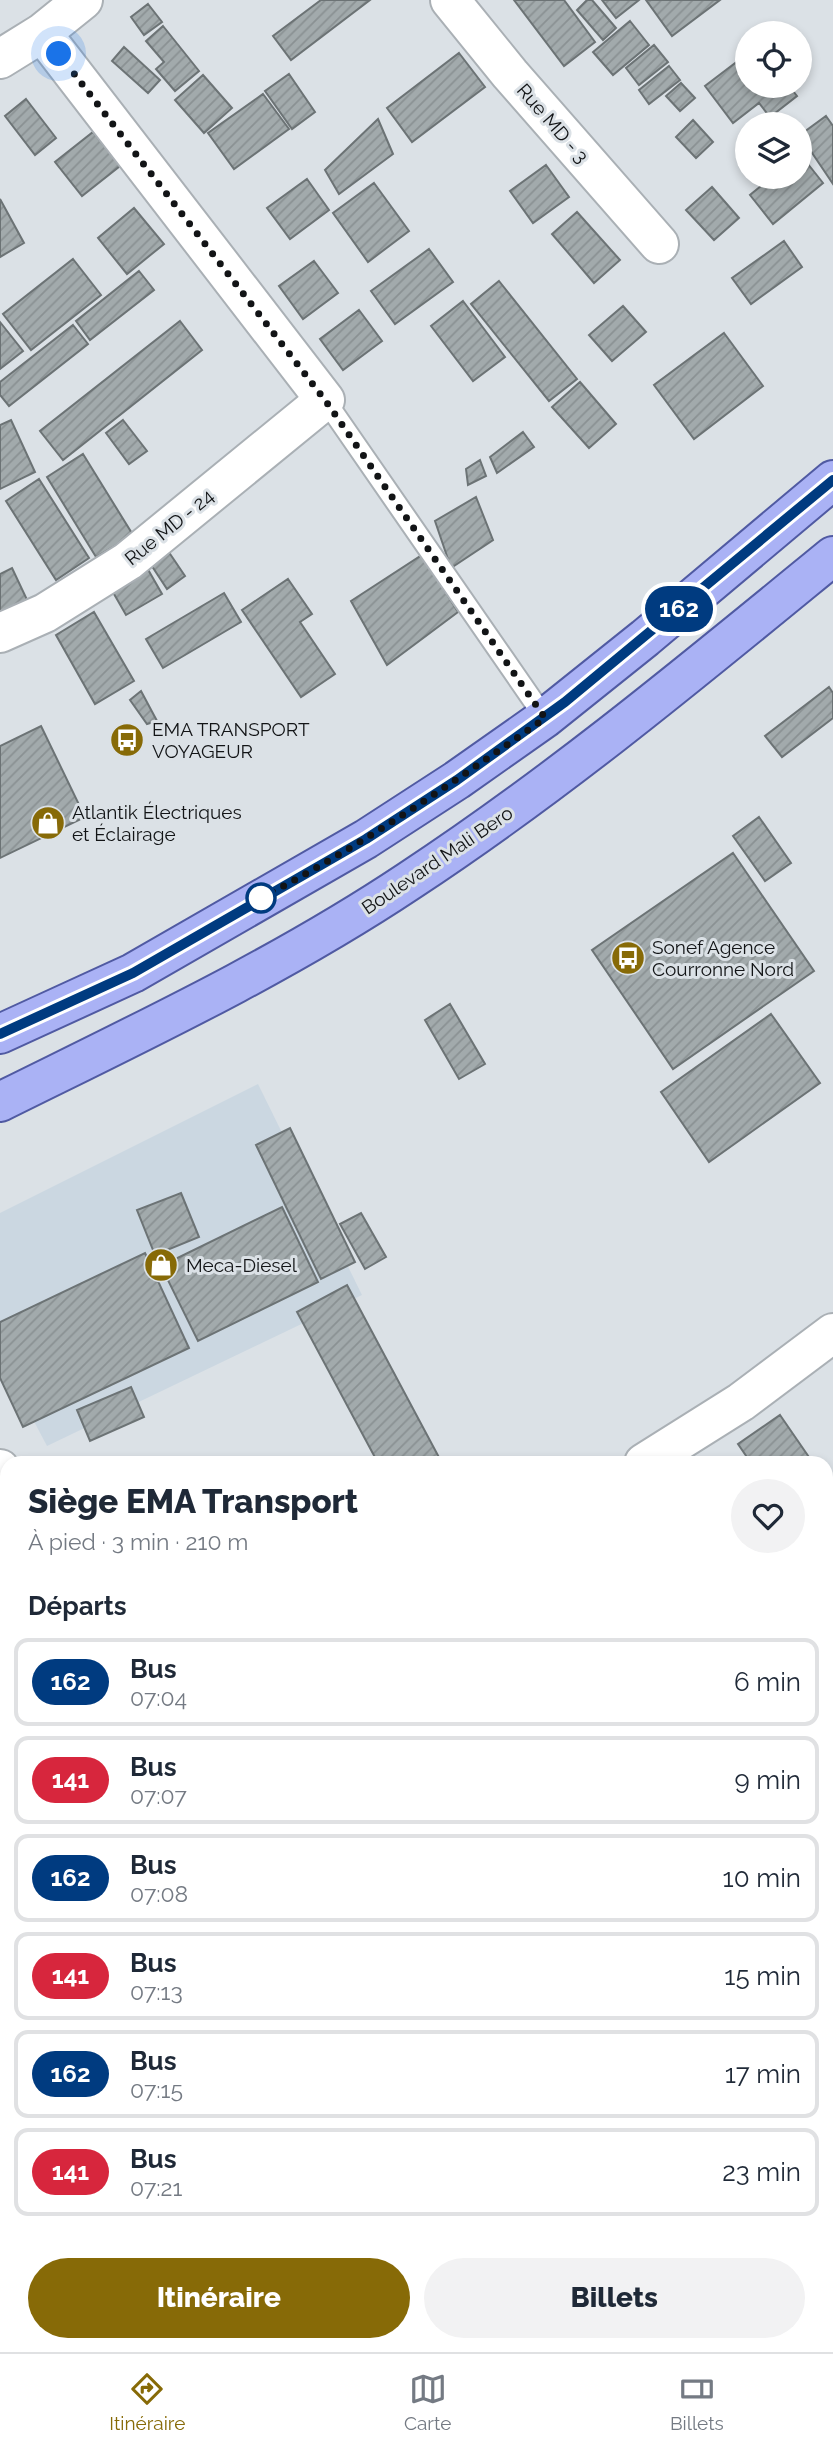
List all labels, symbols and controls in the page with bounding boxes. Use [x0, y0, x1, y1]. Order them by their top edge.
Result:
map controls [735, 21, 812, 189]
button: locate [735, 21, 812, 98]
your location [41, 36, 76, 71]
street label: Rue MD - 3 [513, 79, 593, 167]
button: layers [735, 112, 812, 189]
street label: Rue MD - 24 [120, 485, 218, 569]
line badge: 162 [639, 586, 719, 632]
text: 162 [659, 594, 699, 623]
place label: EMA TRANSPORT VOYAGEUR [152, 718, 310, 762]
bus stop icon: EMA TRANSPORT VOYAGEUR [108, 721, 146, 759]
place label: Atlantik Électriques et Éclairage [72, 801, 242, 845]
street label: Boulevard Mali Bero [357, 801, 517, 919]
shop icon: Atlantik Électriques et Éclairage [29, 804, 67, 842]
unlabelled marker [246, 883, 276, 913]
place label: Sonef Agence Courronne Nord [652, 936, 794, 980]
bus stop icon: Sonef Agence Courronne Nord [609, 939, 647, 977]
shop icon: Meca-Diesel [142, 1246, 180, 1284]
place label: Meca-Diesel [186, 1254, 298, 1276]
button: heart [731, 1479, 805, 1553]
text: Siège EMA Transport [28, 1482, 358, 1521]
text: À pied · 3 min · 210 m [28, 1528, 248, 1555]
text: Départs [28, 1591, 127, 1621]
text: Bus [130, 1654, 177, 1684]
text: 162 [51, 1667, 90, 1696]
text: 6 min [734, 1667, 801, 1697]
text: 07:04 [130, 1684, 187, 1711]
text: Bus [130, 1752, 177, 1782]
text: 141 [52, 1765, 89, 1794]
text: 9 min [734, 1765, 801, 1795]
text: 07:07 [130, 1782, 187, 1809]
text: Bus [130, 1850, 177, 1880]
text: 162 [51, 1863, 90, 1892]
text: 10 min [723, 1863, 801, 1893]
text: 07:08 [130, 1880, 188, 1907]
text: Bus [130, 1948, 177, 1978]
text: 141 [52, 1961, 89, 1990]
text: 15 min [724, 1961, 801, 1991]
text: 07:13 [130, 1978, 183, 2005]
text: Bus [130, 2046, 177, 2076]
text: 162 [51, 2059, 90, 2088]
text: 17 min [725, 2059, 801, 2089]
text: 07:15 [130, 2076, 183, 2103]
text: Bus [130, 2144, 177, 2174]
text: 141 [52, 2157, 89, 2186]
text: 23 min [722, 2157, 801, 2187]
text: 07:21 [130, 2174, 182, 2201]
button: Itinéraire [28, 2258, 410, 2338]
button: Billets [424, 2258, 805, 2338]
tab: Itinéraire [109, 2370, 185, 2434]
tab: Carte [404, 2370, 451, 2434]
tab: Billets [670, 2370, 724, 2434]

